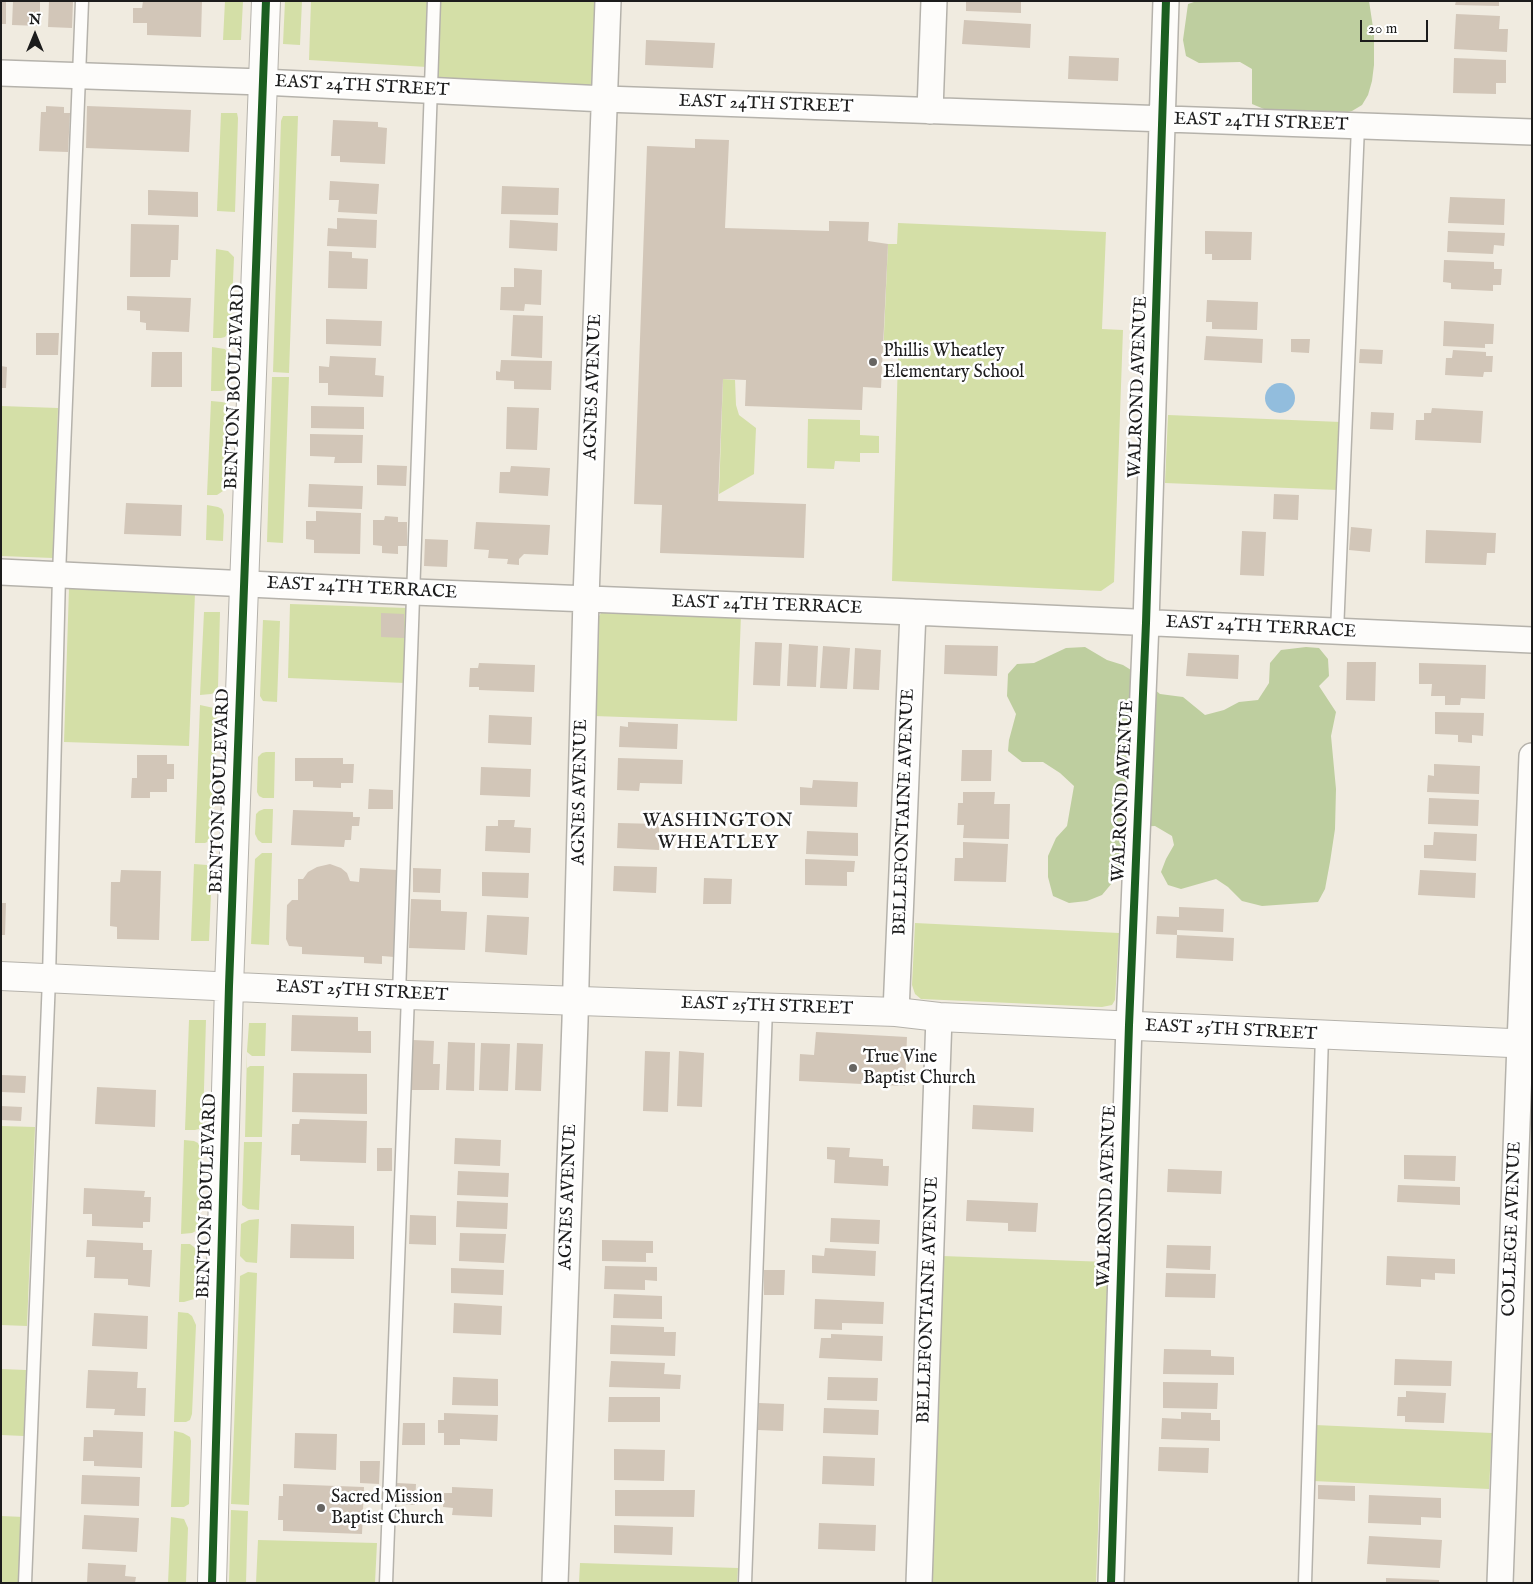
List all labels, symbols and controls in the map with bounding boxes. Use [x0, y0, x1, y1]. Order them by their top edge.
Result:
north arrow [10, 10, 60, 60]
scale bar [1363, 10, 1430, 42]
text: N [29, 11, 41, 29]
text: 20 m [1368, 19, 1397, 38]
street label: EAST 24TH STREET [274, 72, 450, 102]
street label: EAST 24TH STREET [678, 91, 854, 119]
street label: EAST 24TH STREET [1173, 109, 1349, 137]
street label: BENTON BOULEVARD [222, 284, 250, 490]
street label: WALROND AVENUE [1125, 296, 1153, 478]
street label: AGNES AVENUE [581, 314, 607, 460]
place label: Phillis Wheatley Elementary School [883, 341, 1024, 384]
marker: Phillis Wheatley Elementary School [867, 356, 879, 368]
street label: EAST 24TH TERRACE [266, 573, 458, 605]
street label: EAST 24TH TERRACE [671, 592, 863, 620]
street label: EAST 24TH TERRACE [1165, 612, 1357, 644]
street label: BENTON BOULEVARD [207, 688, 235, 894]
street label: BELLEFONTAINE AVENUE [890, 688, 920, 936]
street label: WALROND AVENUE [1108, 699, 1140, 883]
street label: AGNES AVENUE [569, 719, 593, 865]
district label: WASHINGTON WHEATLEY [641, 811, 795, 855]
street label: EAST 25TH STREET [275, 977, 449, 1007]
street label: EAST 25TH STREET [681, 993, 853, 1021]
street label: EAST 25TH STREET [1144, 1016, 1318, 1046]
place label: True Vine Baptist Church [863, 1047, 975, 1090]
marker: True Vine Baptist Church [847, 1062, 859, 1074]
street label: BENTON BOULEVARD [194, 1093, 222, 1299]
street label: WALROND AVENUE [1094, 1105, 1122, 1287]
street label: AGNES AVENUE [556, 1124, 582, 1270]
street label: COLLEGE AVENUE [1499, 1141, 1527, 1317]
street label: BELLEFONTAINE AVENUE [914, 1176, 944, 1424]
place label: Sacred Mission Baptist Church [331, 1487, 443, 1530]
marker: Sacred Mission Baptist Church [315, 1502, 327, 1514]

